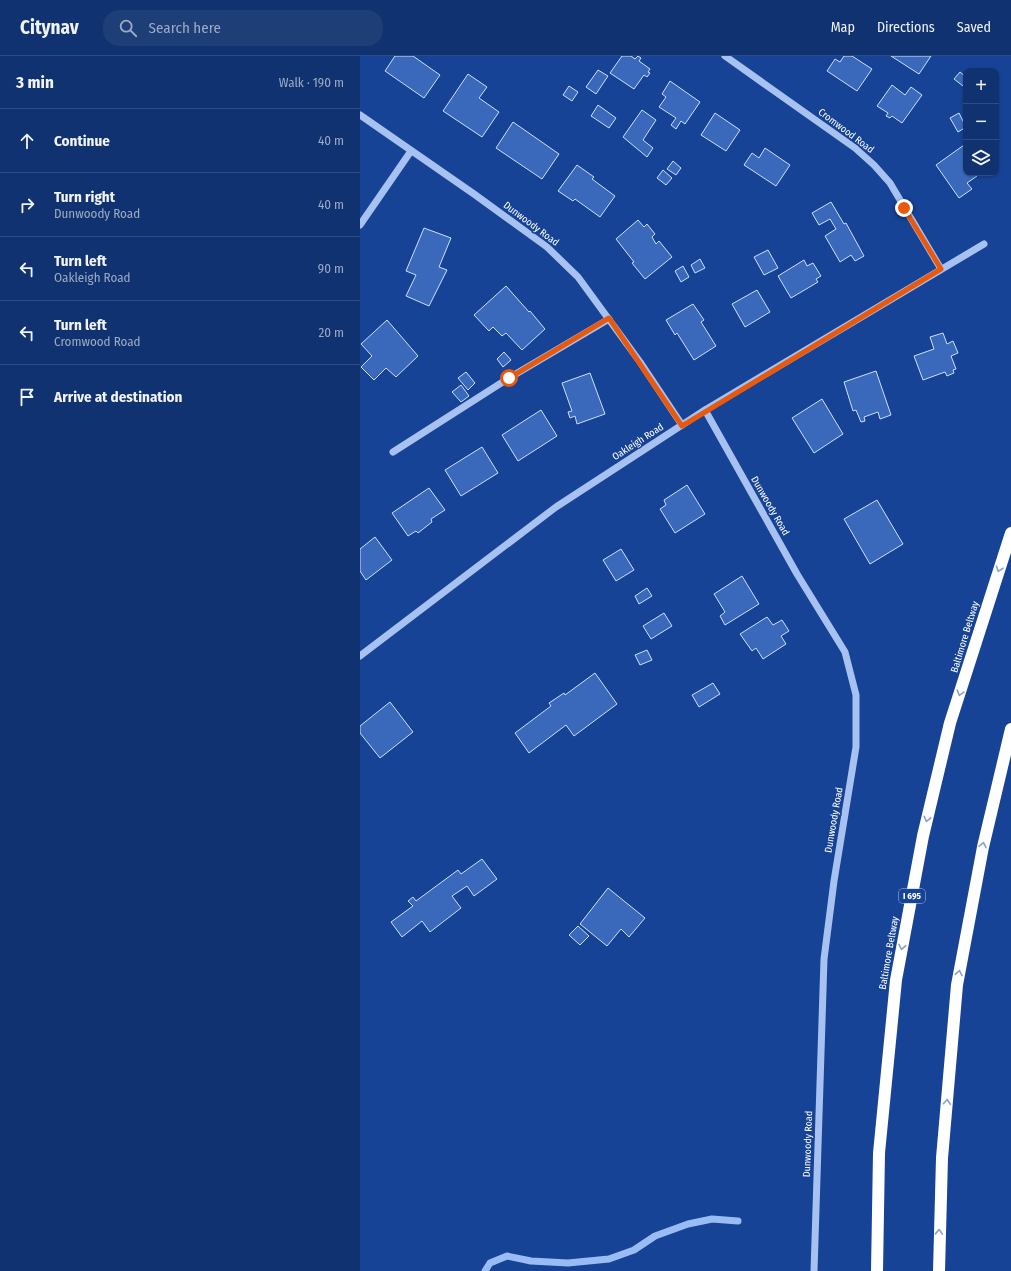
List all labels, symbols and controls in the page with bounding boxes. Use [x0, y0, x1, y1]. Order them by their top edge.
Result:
search box [103, 10, 383, 46]
text: Citynav [20, 16, 79, 39]
icon: search [117, 17, 139, 39]
text: Search here [149, 19, 221, 37]
text: Map [831, 19, 855, 36]
text: Directions [877, 19, 935, 36]
text: Saved [957, 19, 991, 36]
map controls [963, 68, 999, 176]
button: + [963, 68, 999, 104]
text: 3 min [16, 72, 54, 93]
text: Walk · 190 m [279, 75, 344, 90]
button: − [963, 104, 999, 140]
street label: Cromwood Road [816, 106, 876, 156]
icon: ahead [16, 130, 38, 152]
text: Continue [54, 132, 110, 150]
text: 40 m [318, 133, 344, 148]
button: layers [963, 140, 999, 176]
text: Turn right [54, 188, 115, 206]
icon: right [16, 194, 38, 216]
text: 40 m [318, 197, 344, 212]
street label: Dunwoody Road [501, 199, 561, 249]
route end [895, 199, 913, 217]
text: Dunwoody Road [54, 206, 140, 221]
text: Turn left [54, 252, 107, 270]
icon: left [16, 258, 38, 280]
text: 90 m [318, 261, 344, 276]
text: Oakleigh Road [54, 270, 131, 285]
text: Turn left [54, 316, 107, 334]
icon: left [16, 322, 38, 344]
text: 20 m [318, 325, 344, 340]
text: Cromwood Road [54, 334, 141, 349]
route start [500, 369, 518, 387]
icon: arrive [16, 386, 38, 408]
text: Arrive at destination [54, 388, 182, 406]
street label: Oakleigh Road [610, 421, 666, 463]
street label: Dunwoody Road [748, 474, 792, 538]
one-way arrow [995, 566, 1003, 573]
street label: Baltimore Beltway [948, 599, 982, 674]
one-way arrow [956, 690, 964, 697]
street label: Dunwoody Road [822, 786, 846, 854]
one-way arrow [923, 815, 932, 822]
one-way arrow [979, 842, 987, 848]
road number: I 695 [899, 889, 925, 903]
street label: Baltimore Beltway [877, 915, 901, 991]
one-way arrow [898, 944, 907, 950]
one-way arrow [954, 970, 963, 976]
one-way arrow [942, 1099, 951, 1105]
street label: Dunwoody Road [801, 1111, 815, 1177]
one-way arrow [935, 1229, 943, 1235]

